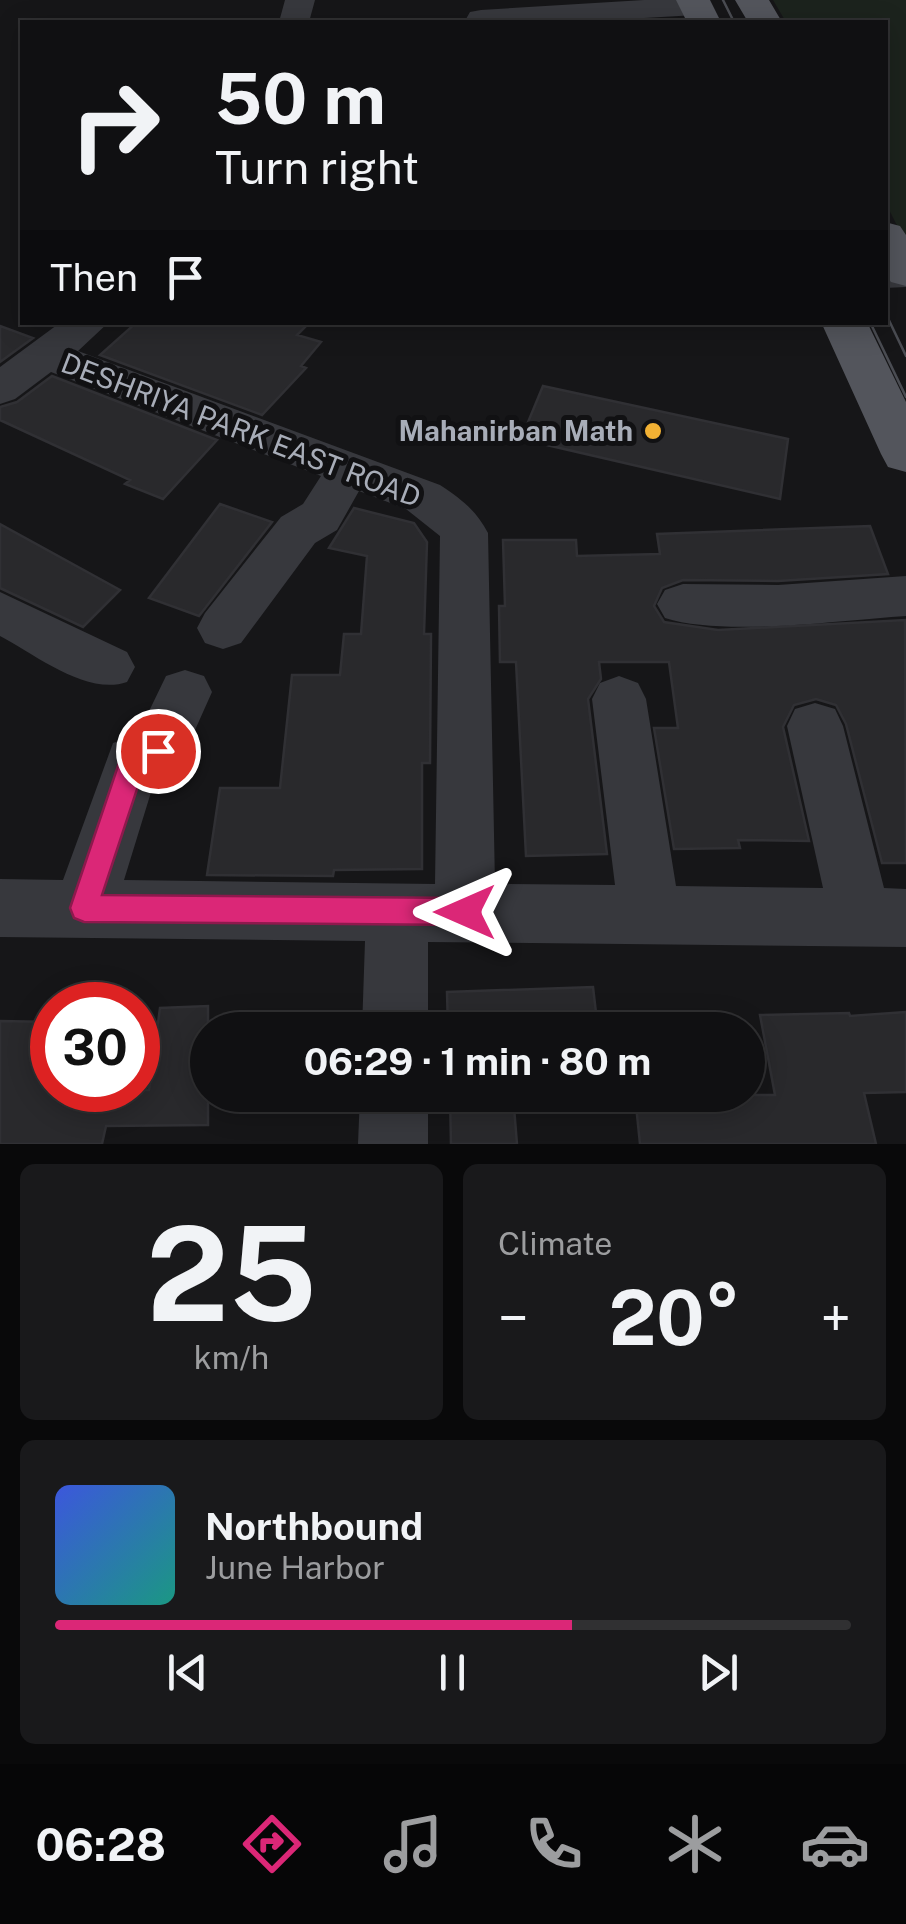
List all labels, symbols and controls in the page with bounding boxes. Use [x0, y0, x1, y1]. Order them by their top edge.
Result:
text: 50 m [215, 57, 386, 140]
icon: right [50, 60, 180, 190]
text: Turn right [215, 141, 419, 194]
icon: arrive [158, 250, 213, 305]
text: Then [50, 255, 138, 300]
street label: DESHRIYA PARK EAST ROAD [57, 346, 425, 513]
place label: Mahanirban Math [398, 414, 633, 447]
marker: Mahanirban Math [642, 420, 664, 442]
pin [116, 709, 201, 794]
icon: arrive [131, 724, 186, 779]
position arrow [413, 860, 517, 964]
speed limit sign: 30 [30, 982, 160, 1112]
text: 06:29 · 1 min · 80 m [304, 1039, 651, 1084]
text: 25 [146, 1198, 317, 1350]
text: Climate [498, 1225, 612, 1262]
text: 20° [609, 1274, 740, 1362]
text: − [498, 1286, 529, 1350]
text: + [820, 1286, 851, 1350]
text: km/h [194, 1339, 269, 1376]
text: Northbound [205, 1504, 423, 1549]
text: June Harbor [205, 1549, 385, 1586]
icon: previous [160, 1645, 215, 1700]
icon: pause [425, 1645, 480, 1700]
icon: next [691, 1645, 746, 1700]
icon: directions [237, 1809, 307, 1879]
icon: music [378, 1809, 448, 1879]
icon: phone [519, 1809, 589, 1879]
icon: climate [660, 1809, 730, 1879]
icon: car [800, 1809, 870, 1879]
text: 06:28 [35, 1818, 166, 1871]

